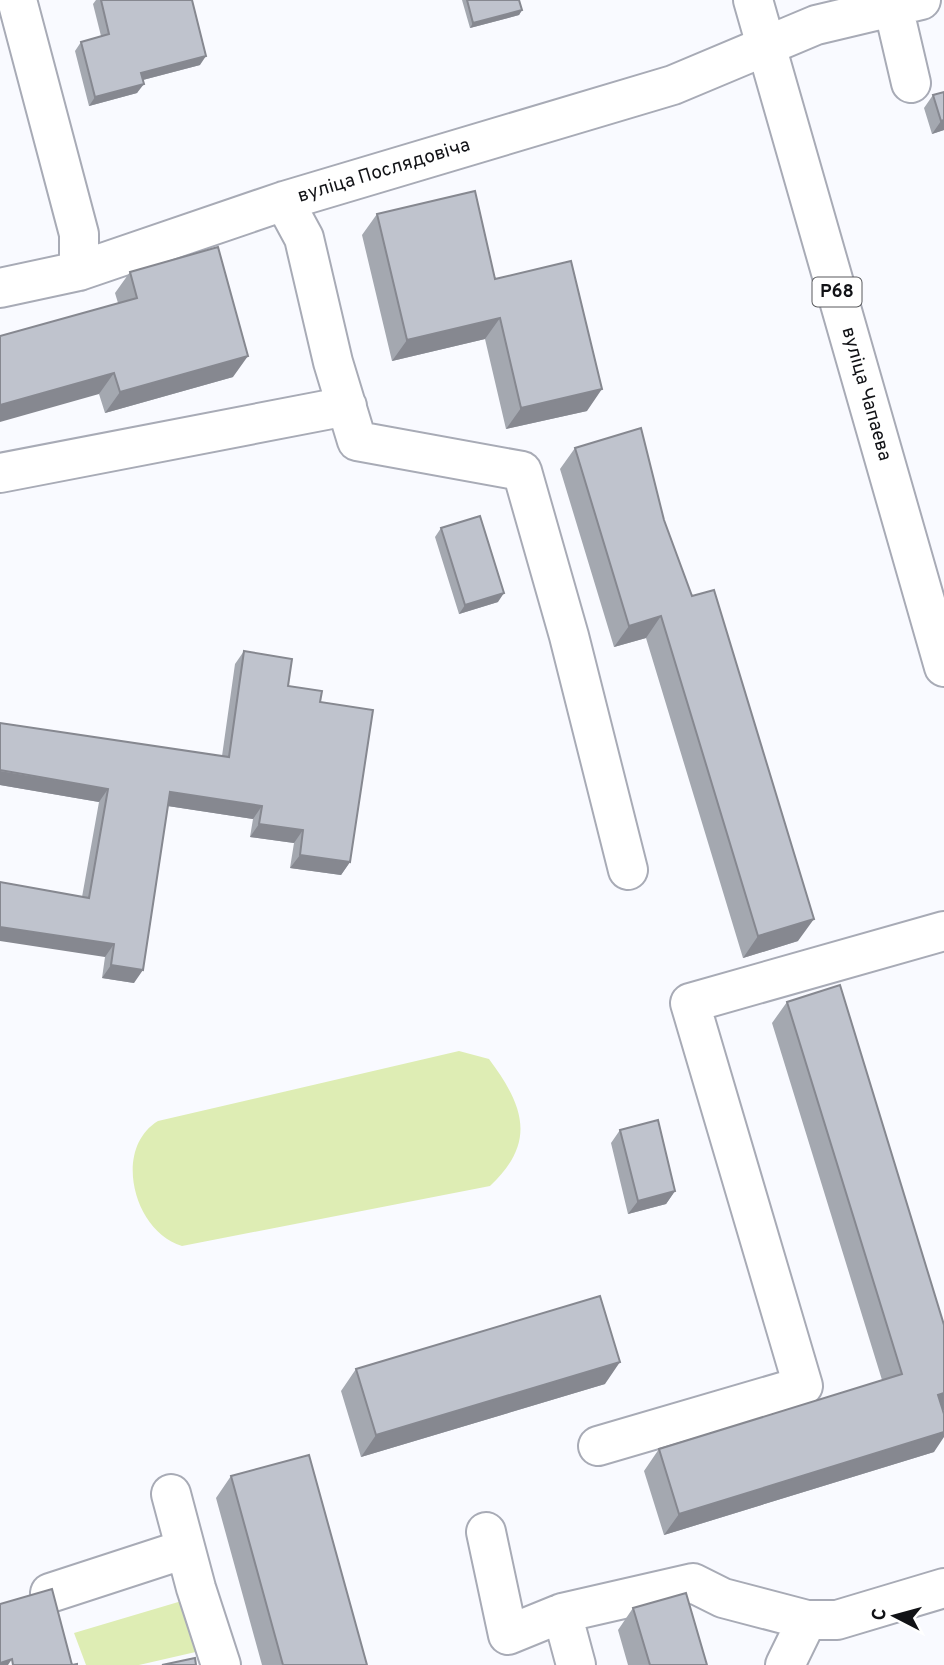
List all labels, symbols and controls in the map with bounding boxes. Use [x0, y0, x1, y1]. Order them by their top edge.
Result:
street label: вуліца Послядовіча [295, 133, 473, 209]
road number: Р68 [812, 278, 862, 306]
street label: вуліца Чапаева [835, 324, 897, 464]
north arrow [860, 1581, 930, 1651]
text: С [868, 1607, 893, 1622]

